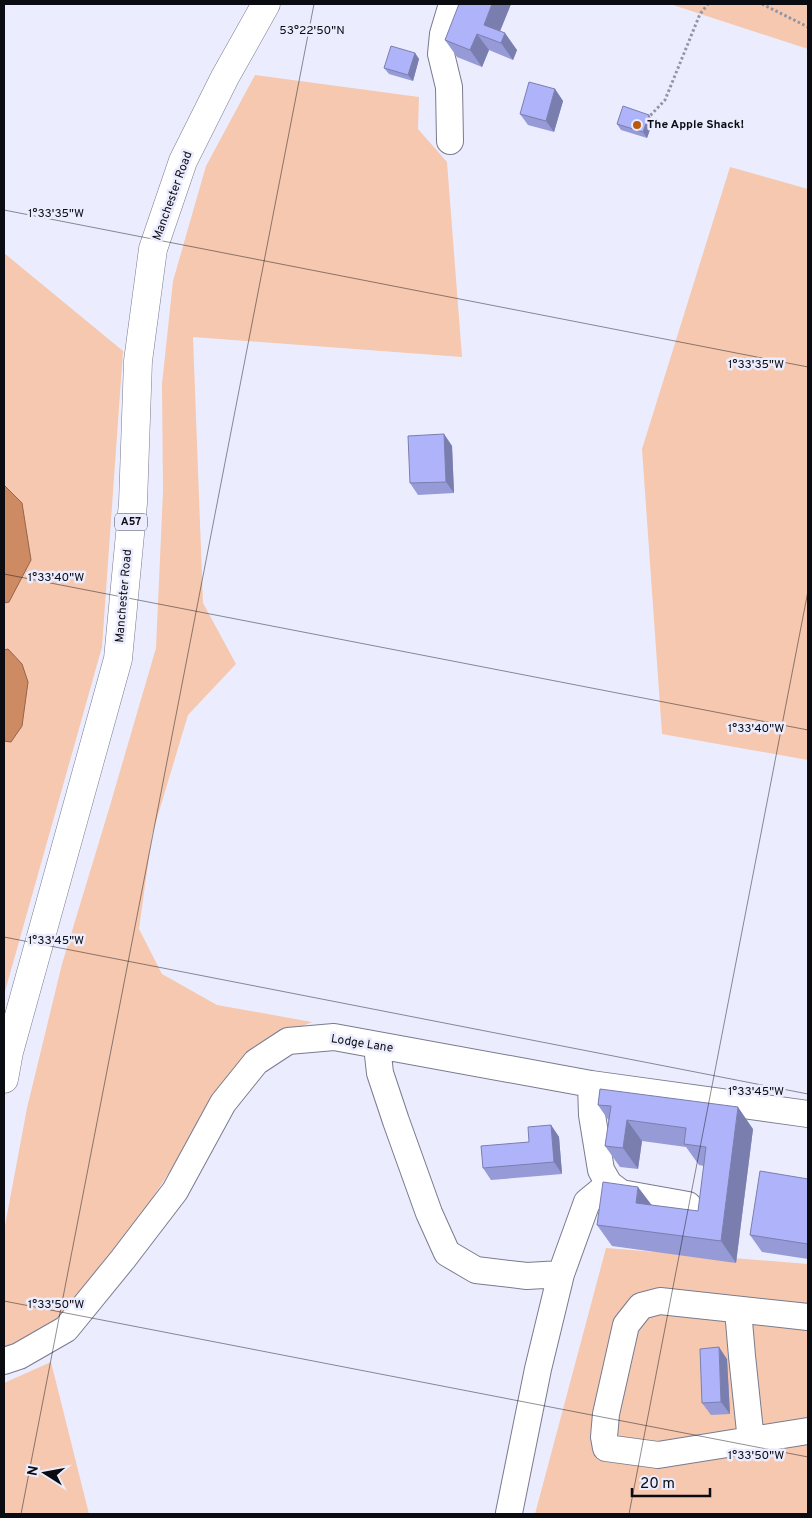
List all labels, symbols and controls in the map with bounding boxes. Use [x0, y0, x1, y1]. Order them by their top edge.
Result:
text: 53°22'50"N [279, 23, 345, 39]
place label: The Apple Shack! [647, 117, 744, 133]
marker: The Apple Shack! [631, 119, 643, 131]
street label: Manchester Road [149, 149, 197, 243]
text: 1°33'35"W [28, 206, 84, 222]
text: 1°33'35"W [728, 357, 784, 373]
road number: A57 [115, 514, 147, 530]
street label: Manchester Road [112, 549, 136, 643]
text: 1°33'40"W [28, 570, 84, 586]
text: 1°33'40"W [728, 721, 784, 737]
text: 1°33'45"W [28, 933, 84, 949]
street label: Lodge Lane [330, 1031, 394, 1057]
text: 1°33'45"W [728, 1084, 784, 1100]
text: 1°33'50"W [28, 1297, 84, 1313]
north arrow [20, 1448, 70, 1498]
text: 1°33'50"W [728, 1448, 784, 1464]
text: N [24, 1464, 43, 1477]
scale bar [632, 1466, 710, 1498]
text: 20 m [640, 1475, 675, 1494]

